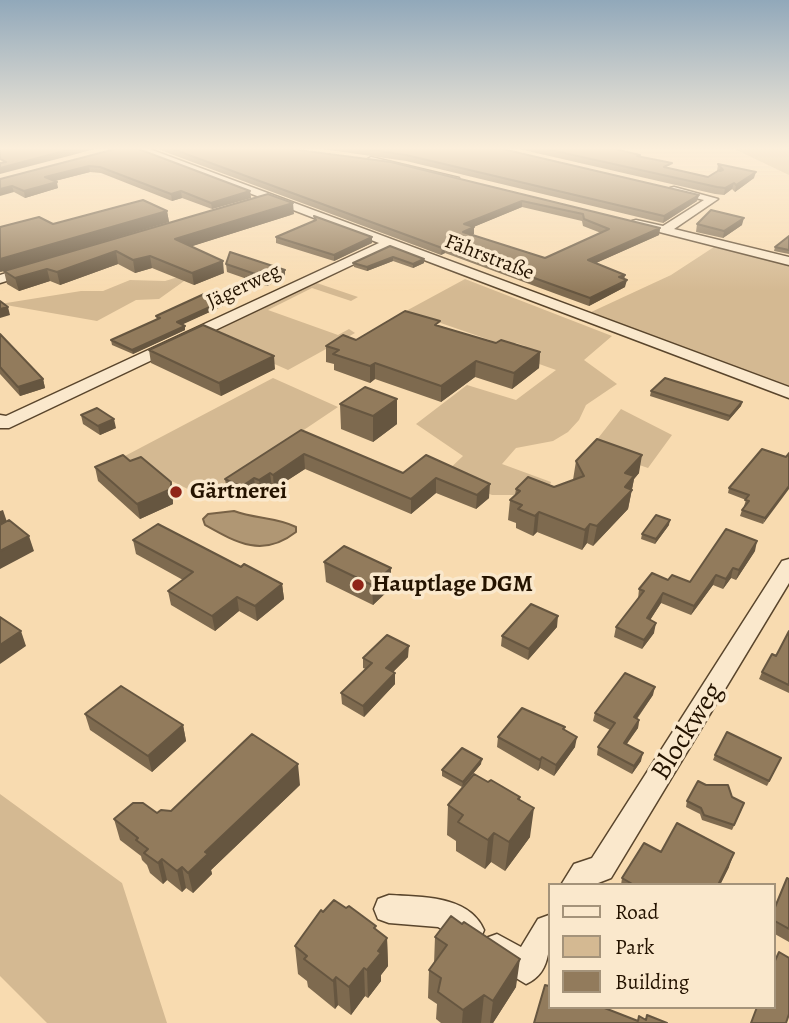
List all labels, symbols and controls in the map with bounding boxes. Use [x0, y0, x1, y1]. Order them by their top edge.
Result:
street label: Fährstraße [441, 229, 537, 287]
street label: Jägerweg [203, 259, 285, 315]
place label: Gärtnerei [190, 478, 287, 506]
marker: Gärtnerei [168, 484, 184, 500]
place label: Hauptlage DGM [372, 571, 533, 599]
marker: Hauptlage DGM [350, 577, 366, 593]
street label: Blockweg [645, 677, 731, 787]
legend [548, 883, 775, 1009]
text: Road [615, 898, 659, 926]
text: Park [615, 933, 654, 961]
text: Building [615, 968, 689, 996]

